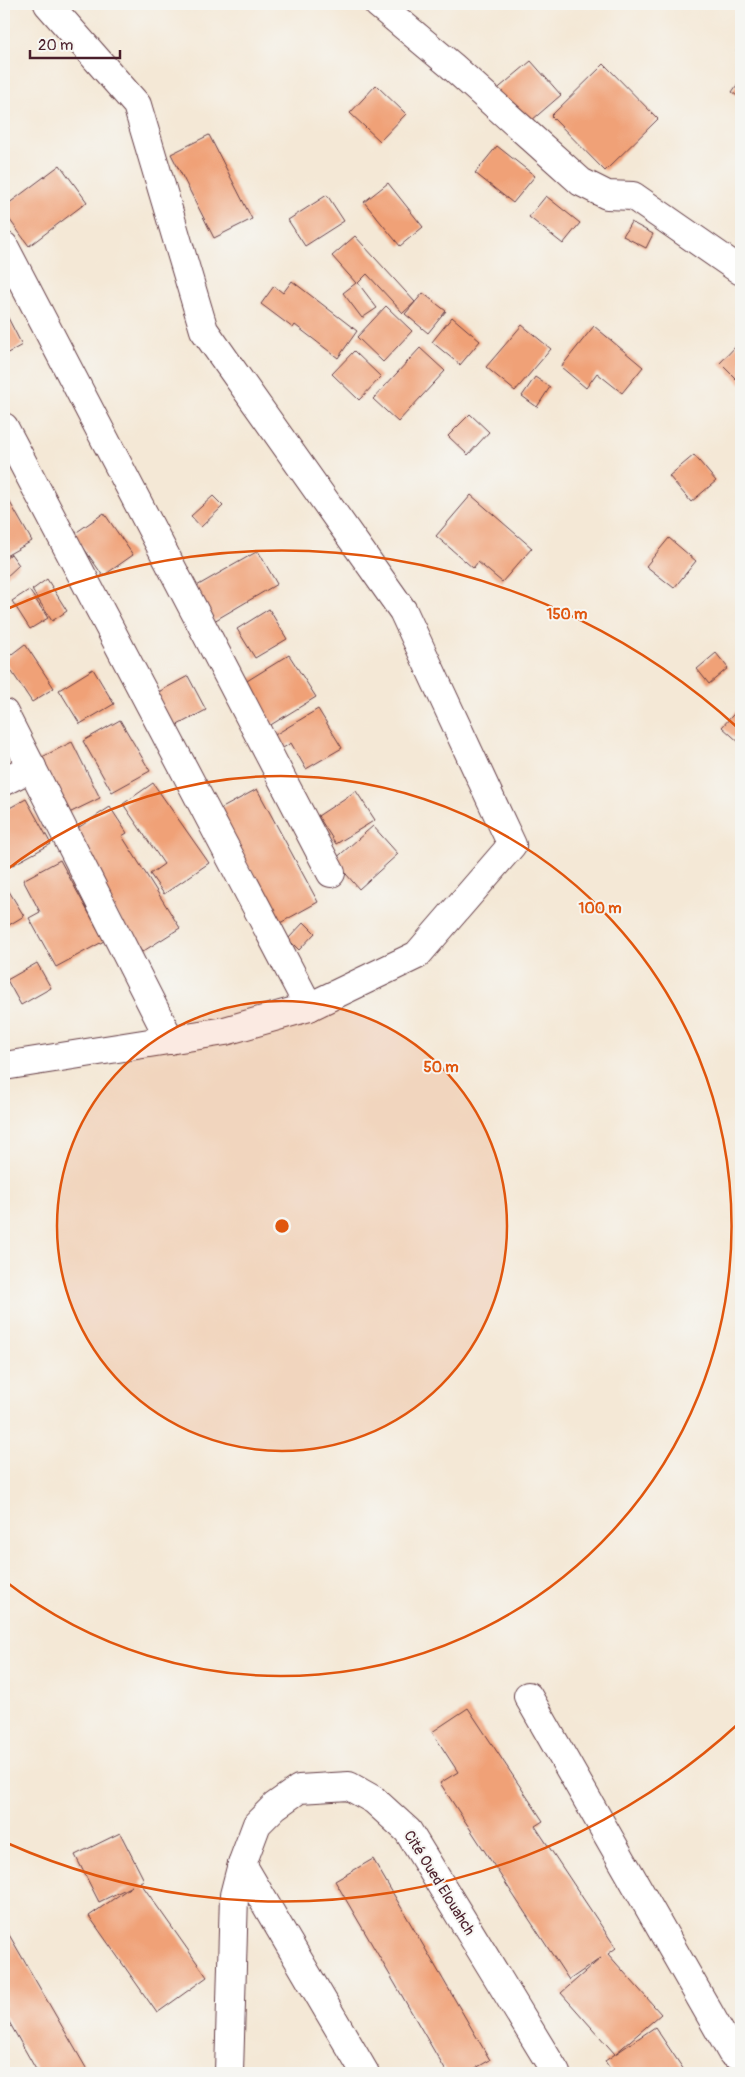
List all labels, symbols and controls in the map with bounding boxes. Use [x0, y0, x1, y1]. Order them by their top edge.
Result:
scale bar [30, 28, 120, 60]
text: 20 m [38, 36, 73, 55]
text: 150 m [547, 605, 587, 624]
text: 100 m [579, 899, 621, 918]
text: 50 m [424, 1058, 458, 1077]
centre of rings [273, 1217, 291, 1235]
street label: Cité Oued Elouahch [399, 1827, 479, 1939]

